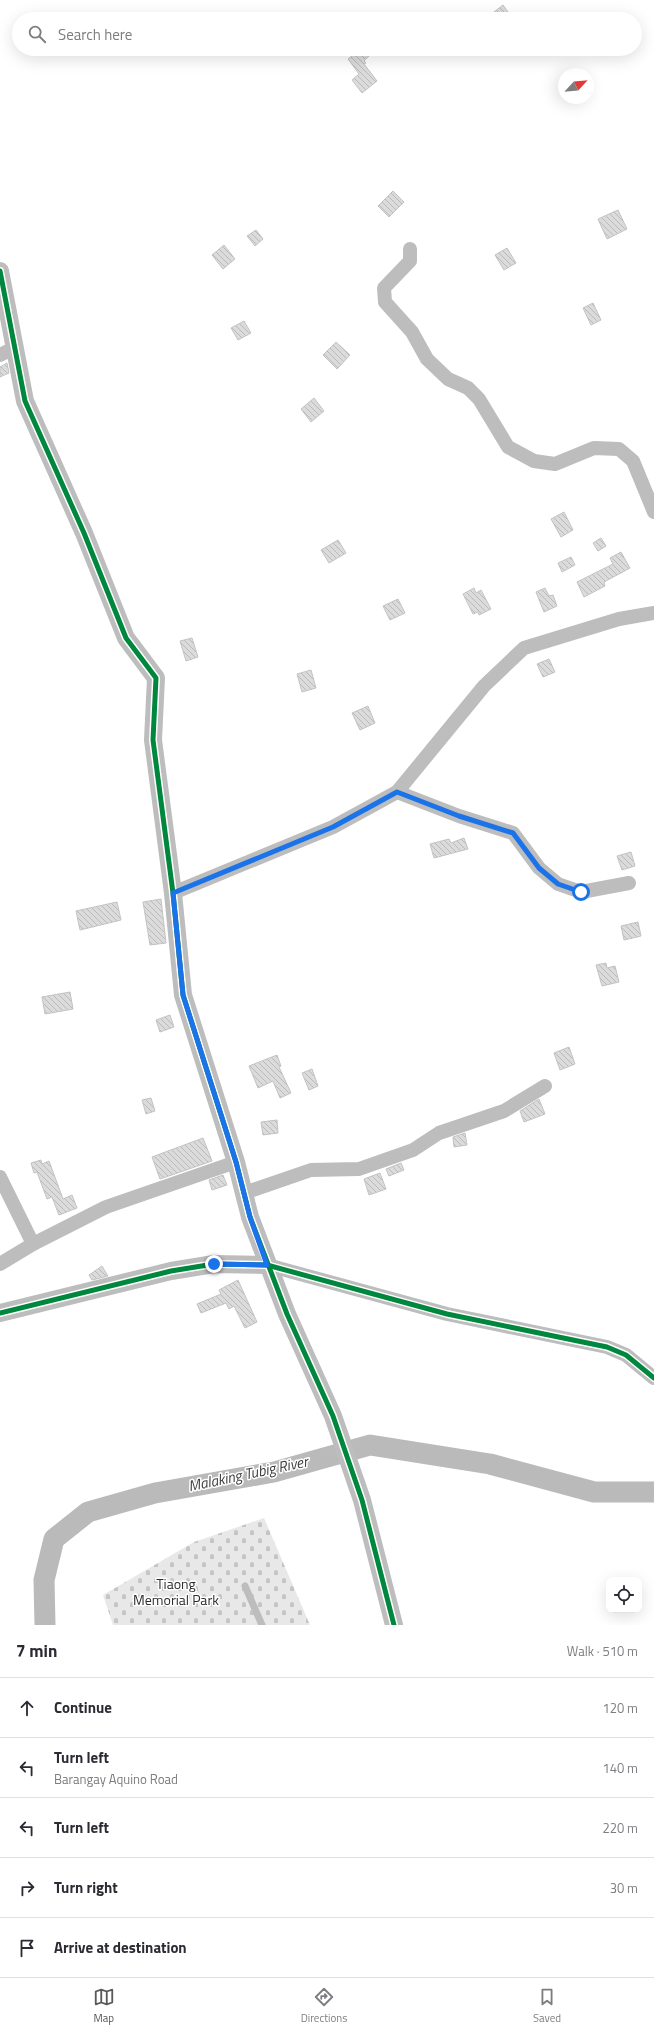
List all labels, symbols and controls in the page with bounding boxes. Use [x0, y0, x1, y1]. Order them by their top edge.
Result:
search box [12, 12, 642, 56]
icon: search [26, 23, 48, 45]
text: Search here [58, 23, 132, 46]
north arrow [558, 68, 594, 104]
route start [572, 883, 590, 901]
route end [205, 1255, 223, 1273]
water label: Malaking Tubig River [186, 1449, 312, 1497]
park label: Tiaong Memorial Park [133, 1573, 219, 1610]
map controls [606, 1577, 642, 1613]
button: locate [606, 1577, 642, 1613]
text: 7 min [16, 1638, 57, 1664]
text: Walk · 510 m [567, 1641, 638, 1661]
text: Continue [54, 1696, 112, 1719]
icon: ahead [16, 1697, 38, 1719]
text: 120 m [602, 1698, 638, 1718]
text: Turn left [54, 1746, 109, 1769]
icon: left [16, 1757, 38, 1779]
text: 140 m [602, 1758, 638, 1778]
text: Barangay Aquino Road [54, 1769, 178, 1789]
text: Turn left [54, 1816, 109, 1839]
icon: left [16, 1817, 38, 1839]
text: 220 m [602, 1818, 638, 1838]
text: Turn right [54, 1876, 118, 1899]
icon: right [16, 1877, 38, 1899]
text: 30 m [610, 1878, 638, 1898]
text: Arrive at destination [54, 1936, 187, 1959]
icon: arrive [16, 1937, 38, 1959]
tab: Map [93, 1986, 115, 2026]
tab: Directions [301, 1986, 347, 2026]
tab: Saved [533, 1986, 561, 2026]

